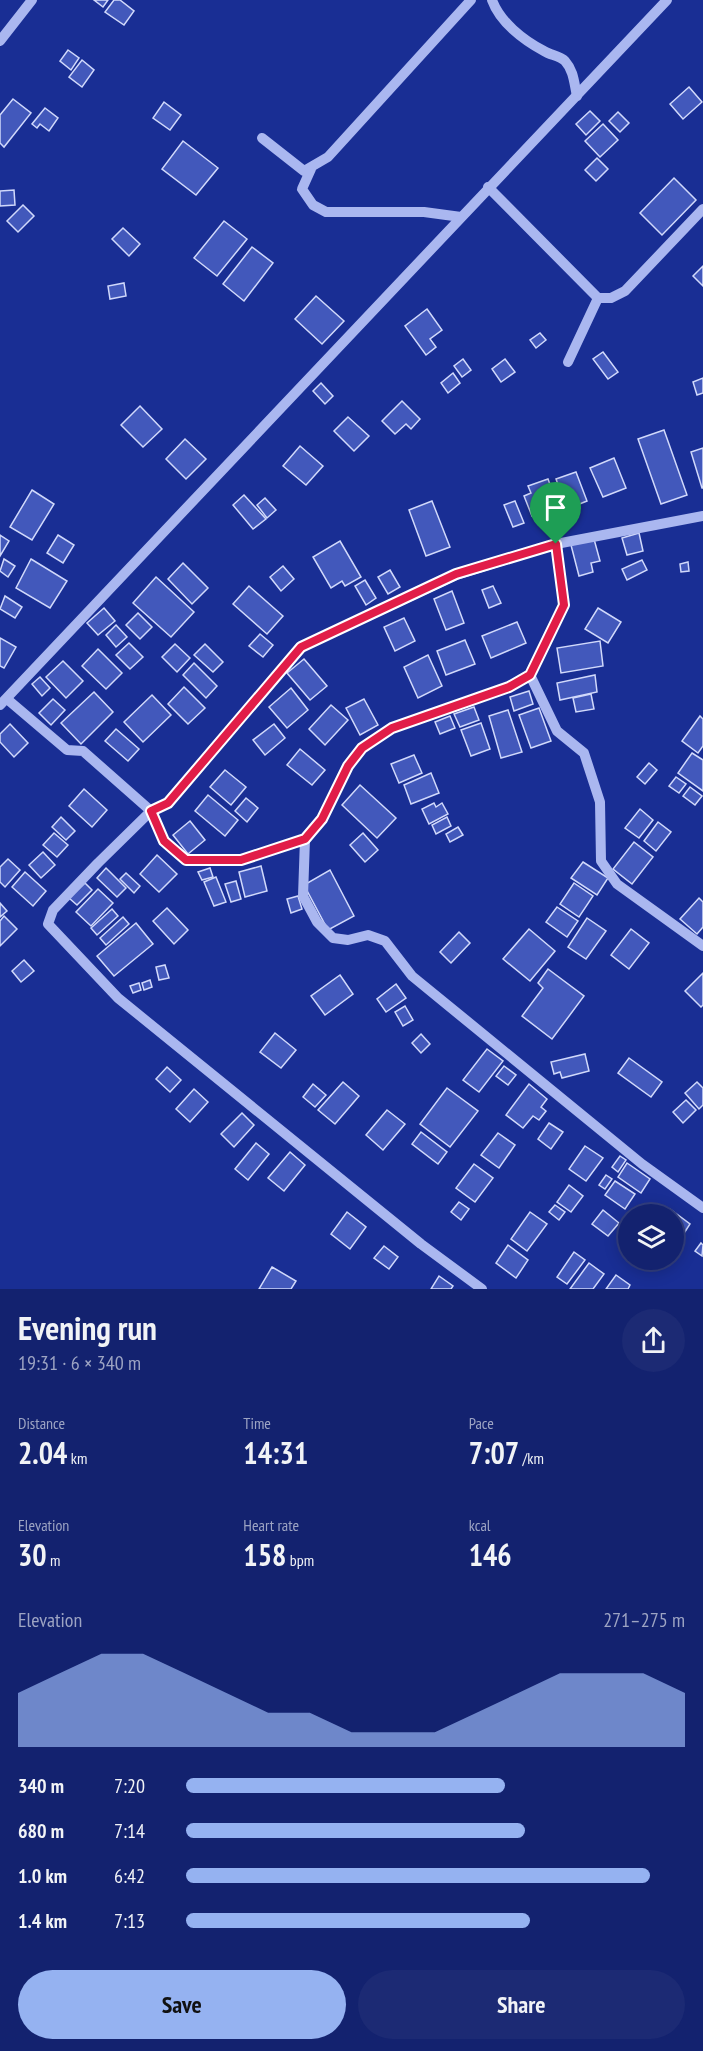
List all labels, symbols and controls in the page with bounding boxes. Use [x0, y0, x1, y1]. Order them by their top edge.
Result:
pin [530, 482, 581, 544]
icon: arrive [539, 491, 572, 524]
map controls [618, 1204, 684, 1270]
button: layers [618, 1204, 684, 1270]
text: Evening run [18, 1306, 157, 1349]
button: share [622, 1309, 685, 1372]
text: 19:31 · 6 × 340 m [18, 1350, 141, 1376]
text: Distance [18, 1413, 65, 1433]
text: Time [243, 1413, 271, 1433]
text: Pace [469, 1413, 494, 1433]
text: 2.04 [18, 1433, 67, 1472]
text: 14:31 [243, 1433, 308, 1472]
text: 7:07 [469, 1433, 519, 1472]
text: km [67, 1448, 87, 1468]
text: /km [519, 1448, 544, 1468]
text: Elevation [18, 1515, 69, 1535]
text: Heart rate [243, 1515, 299, 1535]
text: kcal [469, 1515, 491, 1535]
text: 30 [18, 1535, 47, 1574]
text: 158 [243, 1535, 286, 1574]
text: 146 [469, 1535, 512, 1574]
text: m [47, 1550, 61, 1570]
text: bpm [286, 1550, 314, 1570]
text: Elevation [18, 1607, 82, 1633]
text: 271–275 m [603, 1607, 685, 1633]
text: 340 m [18, 1773, 64, 1799]
text: 7:20 [114, 1773, 145, 1799]
text: 680 m [18, 1818, 64, 1844]
text: 7:14 [114, 1818, 145, 1844]
text: 1.0 km [18, 1863, 67, 1889]
text: 6:42 [114, 1863, 145, 1889]
text: 1.4 km [18, 1908, 67, 1934]
text: 7:13 [114, 1908, 145, 1934]
button: Save [18, 1970, 346, 2039]
button: Share [358, 1970, 685, 2039]

